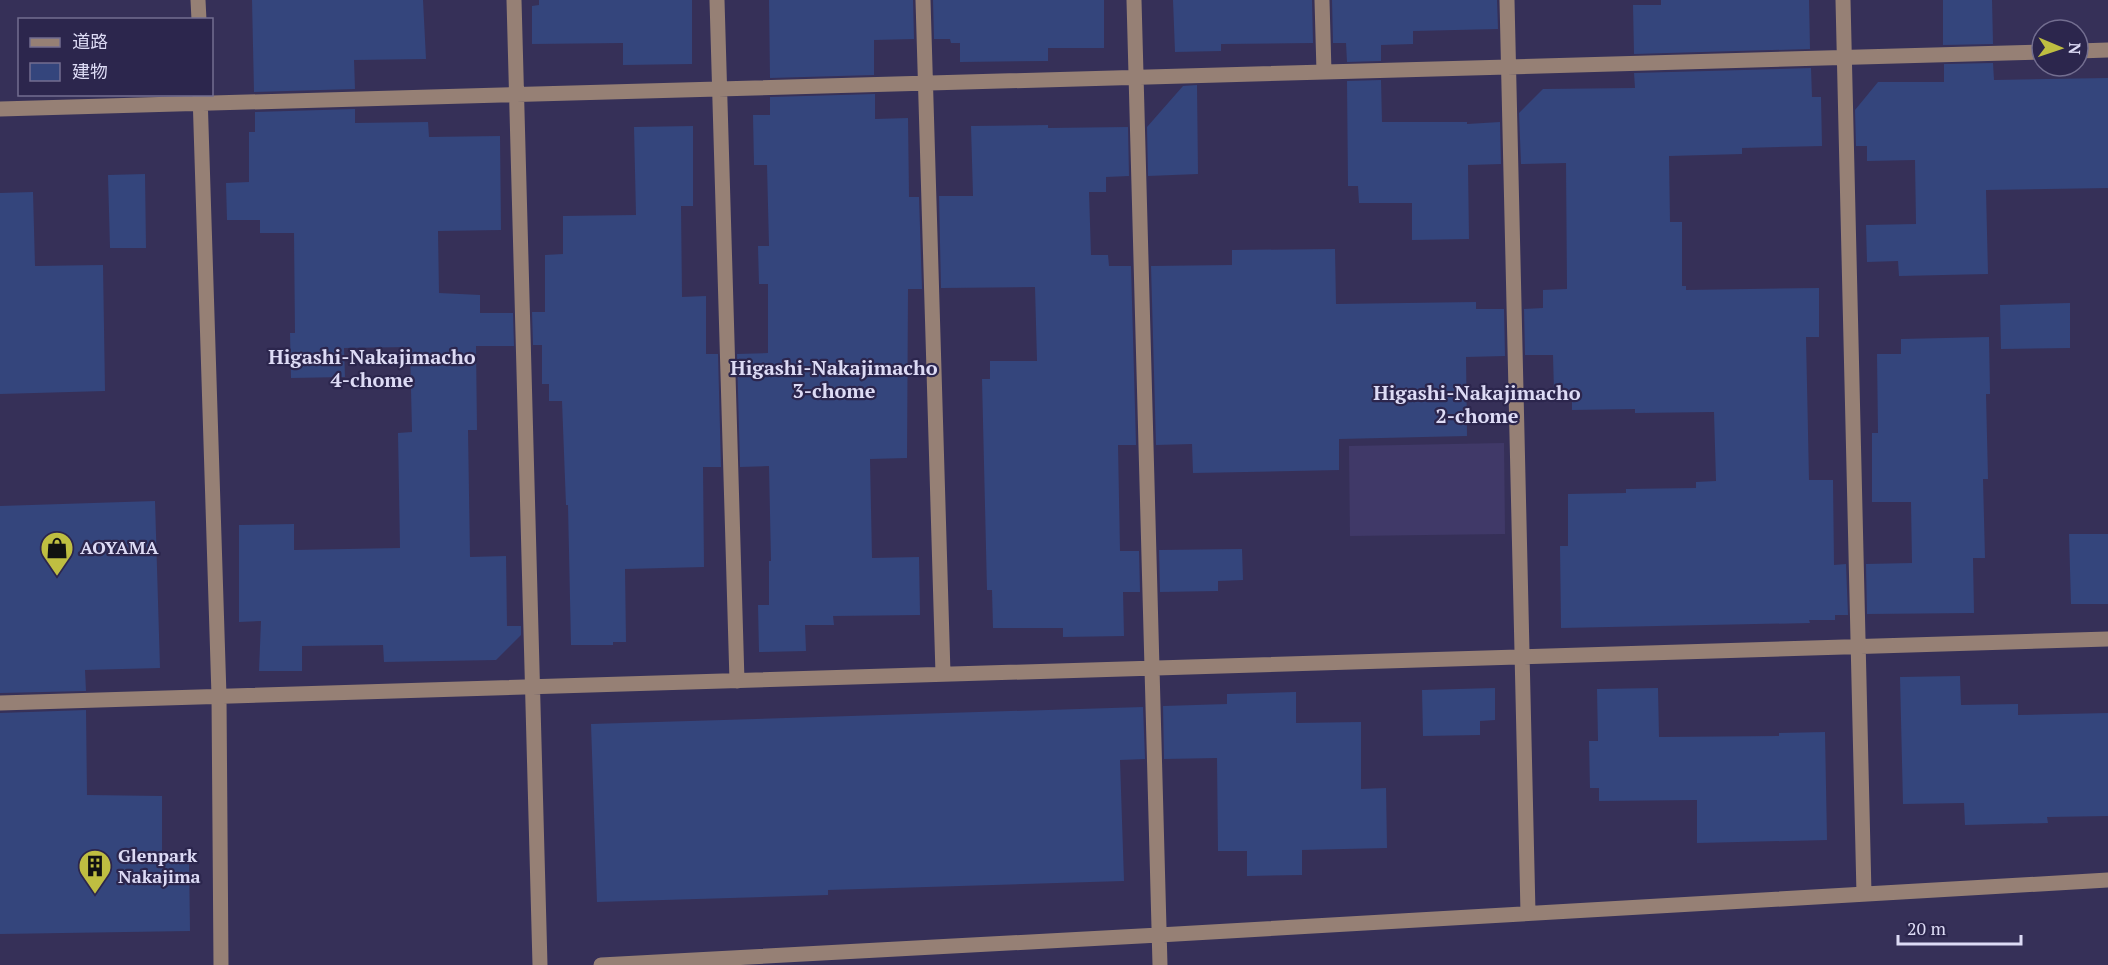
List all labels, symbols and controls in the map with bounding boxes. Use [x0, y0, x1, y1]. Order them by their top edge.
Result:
legend [18, 18, 213, 96]
north arrow [2030, 18, 2090, 78]
text: 道路 [72, 29, 108, 53]
text: N [2064, 42, 2086, 55]
text: 建物 [72, 59, 108, 83]
district label: Higashi-Nakajimacho 4-chome [268, 343, 476, 393]
district label: Higashi-Nakajimacho 3-chome [730, 354, 938, 404]
district label: Higashi-Nakajimacho 2-chome [1373, 379, 1581, 429]
shop icon: AOYAMA [39, 530, 75, 577]
place label: AOYAMA [80, 535, 159, 559]
place label: Glenpark Nakajima [118, 843, 201, 888]
building icon: Glenpark Nakajima [77, 848, 113, 895]
scale bar [1898, 908, 2021, 946]
text: 20 m [1907, 916, 1947, 940]

